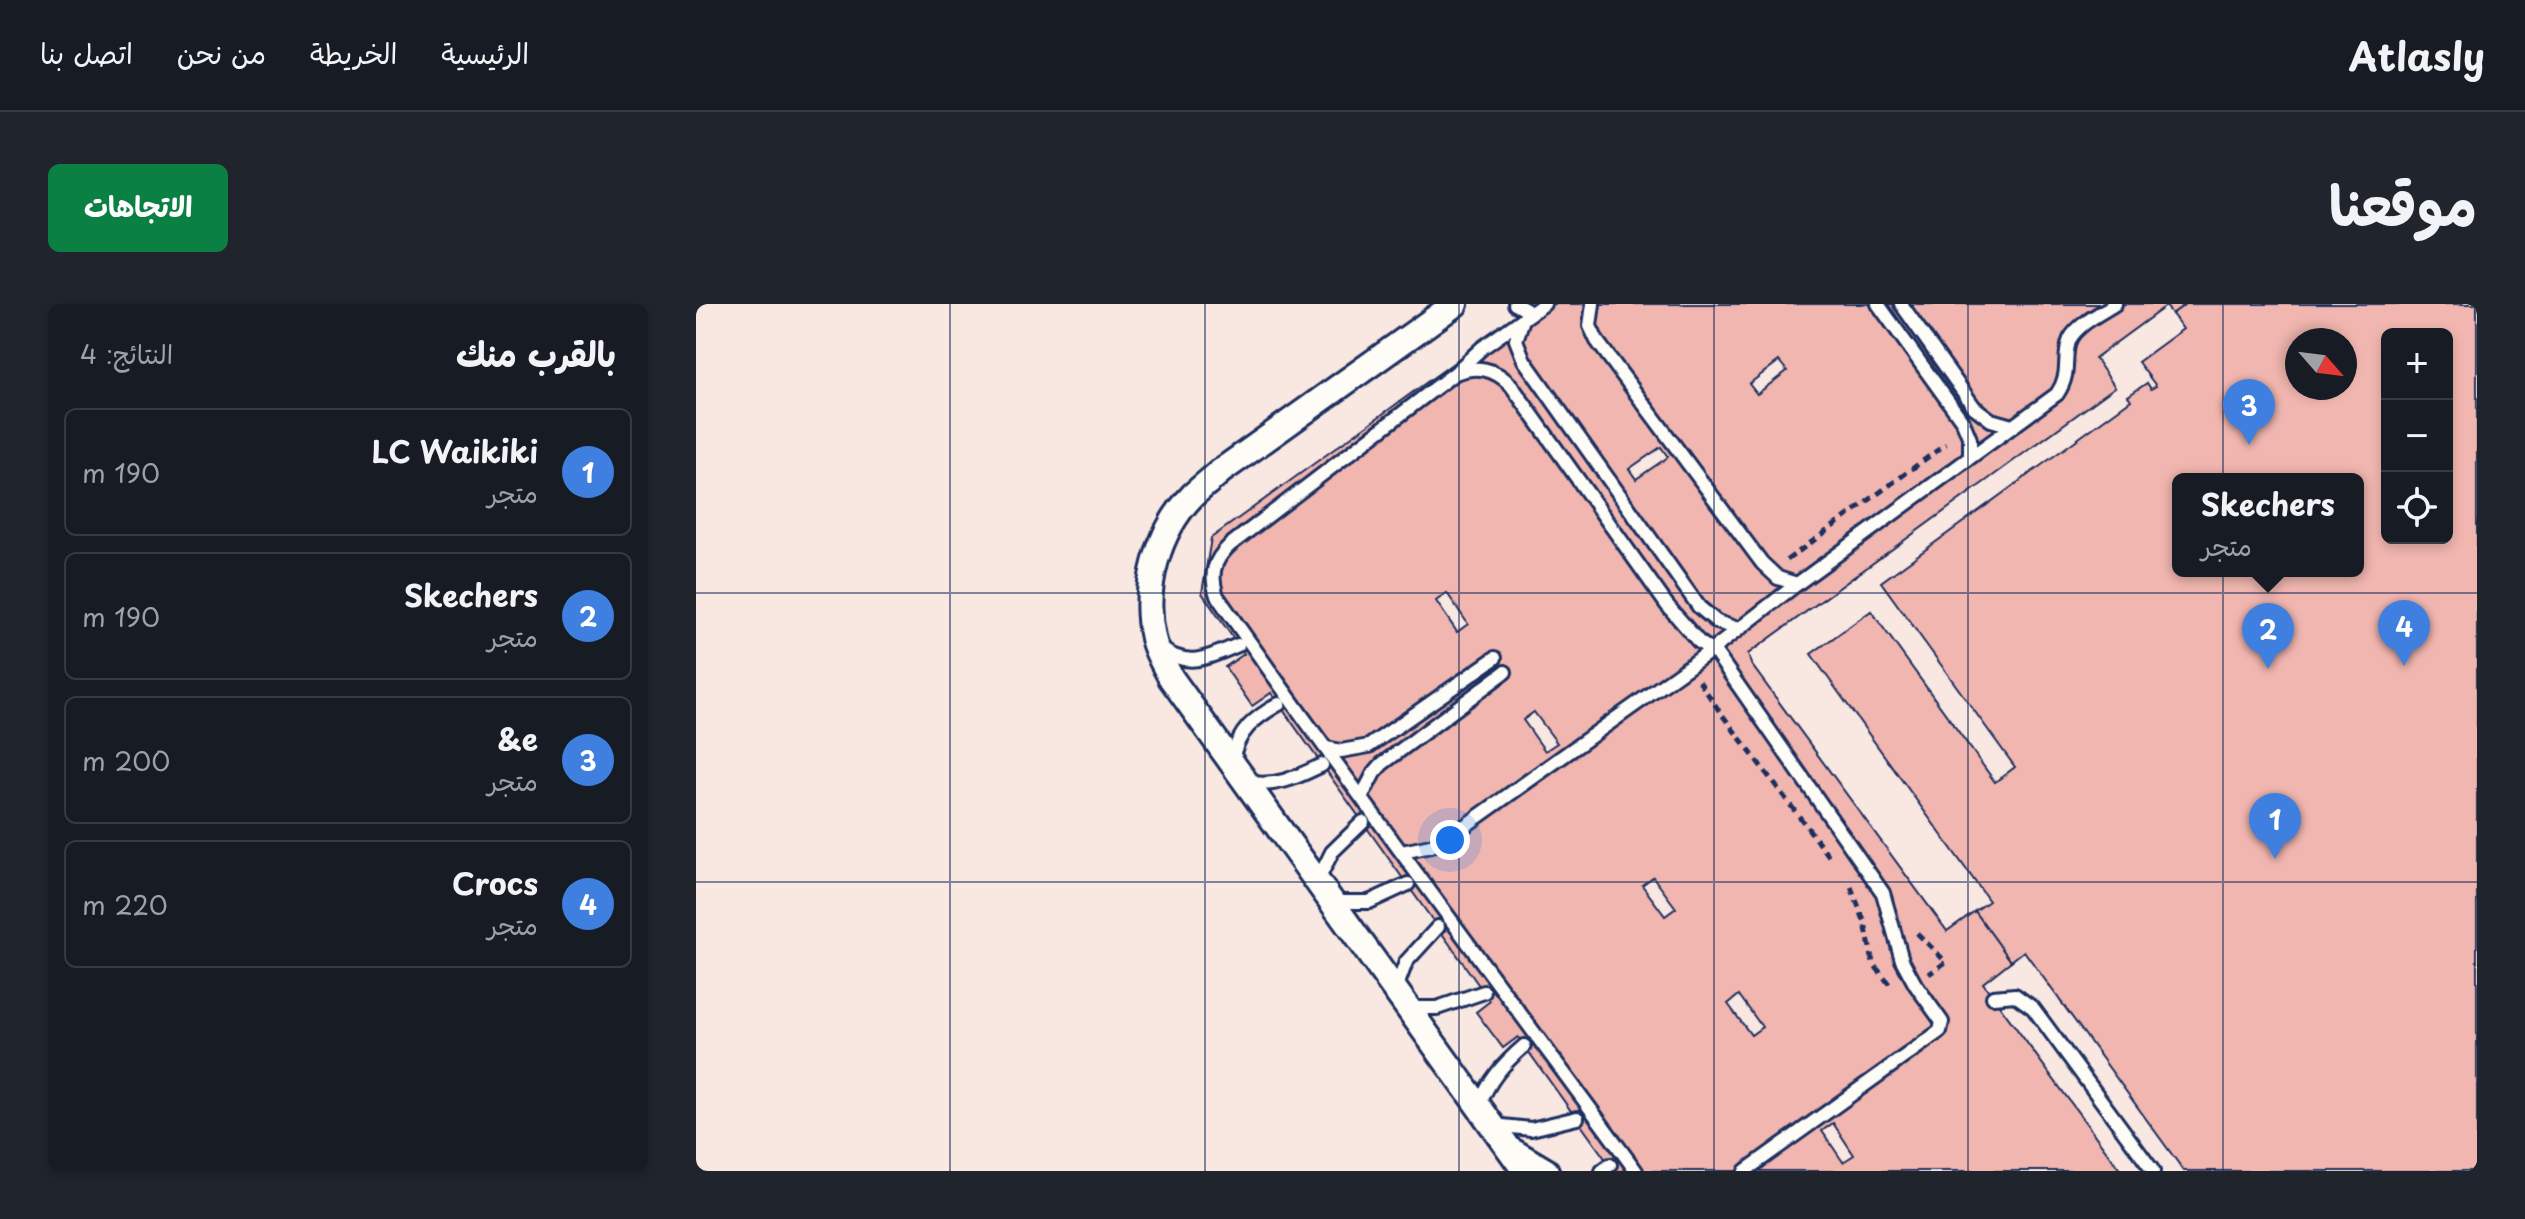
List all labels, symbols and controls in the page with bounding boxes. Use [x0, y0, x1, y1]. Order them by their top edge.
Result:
text: Atlasly [2349, 27, 2485, 84]
text: اتصل بنا [40, 31, 133, 74]
text: من نحن [177, 31, 266, 74]
text: الخريطة [310, 31, 397, 74]
text: الرئيسية [441, 31, 529, 74]
text: موقعنا [2329, 160, 2477, 245]
button: الاتجاهات [48, 164, 228, 252]
text: بالقرب منك [456, 327, 616, 379]
north arrow [2285, 328, 2357, 400]
map controls [2381, 328, 2453, 544]
button: + [2381, 328, 2453, 400]
text: النتائج: 4 [80, 334, 173, 373]
pin: 3 [2223, 379, 2275, 445]
button: − [2381, 400, 2453, 472]
text: LC Waikiki [371, 428, 538, 473]
text: 190 m [82, 453, 160, 492]
text: 1 [582, 453, 594, 492]
button: locate [2381, 472, 2453, 544]
text: متجر [487, 473, 538, 512]
popup [2172, 473, 2364, 577]
text: Skechers [2201, 481, 2335, 526]
text: متجر [2201, 526, 2252, 565]
text: Skechers [404, 572, 538, 617]
text: 190 m [82, 597, 160, 636]
text: 2 [579, 597, 597, 636]
pin: 4 [2378, 600, 2430, 666]
pin: 2 [2242, 603, 2294, 669]
text: متجر [487, 617, 538, 656]
text: e& [497, 716, 538, 761]
text: 200 m [82, 741, 170, 780]
text: 3 [579, 741, 597, 780]
text: متجر [487, 761, 538, 800]
pin: 1 [2249, 793, 2301, 859]
your location [1430, 820, 1470, 860]
text: Crocs [452, 860, 538, 905]
text: 220 m [82, 885, 168, 924]
text: 4 [579, 885, 597, 924]
text: متجر [487, 905, 538, 944]

